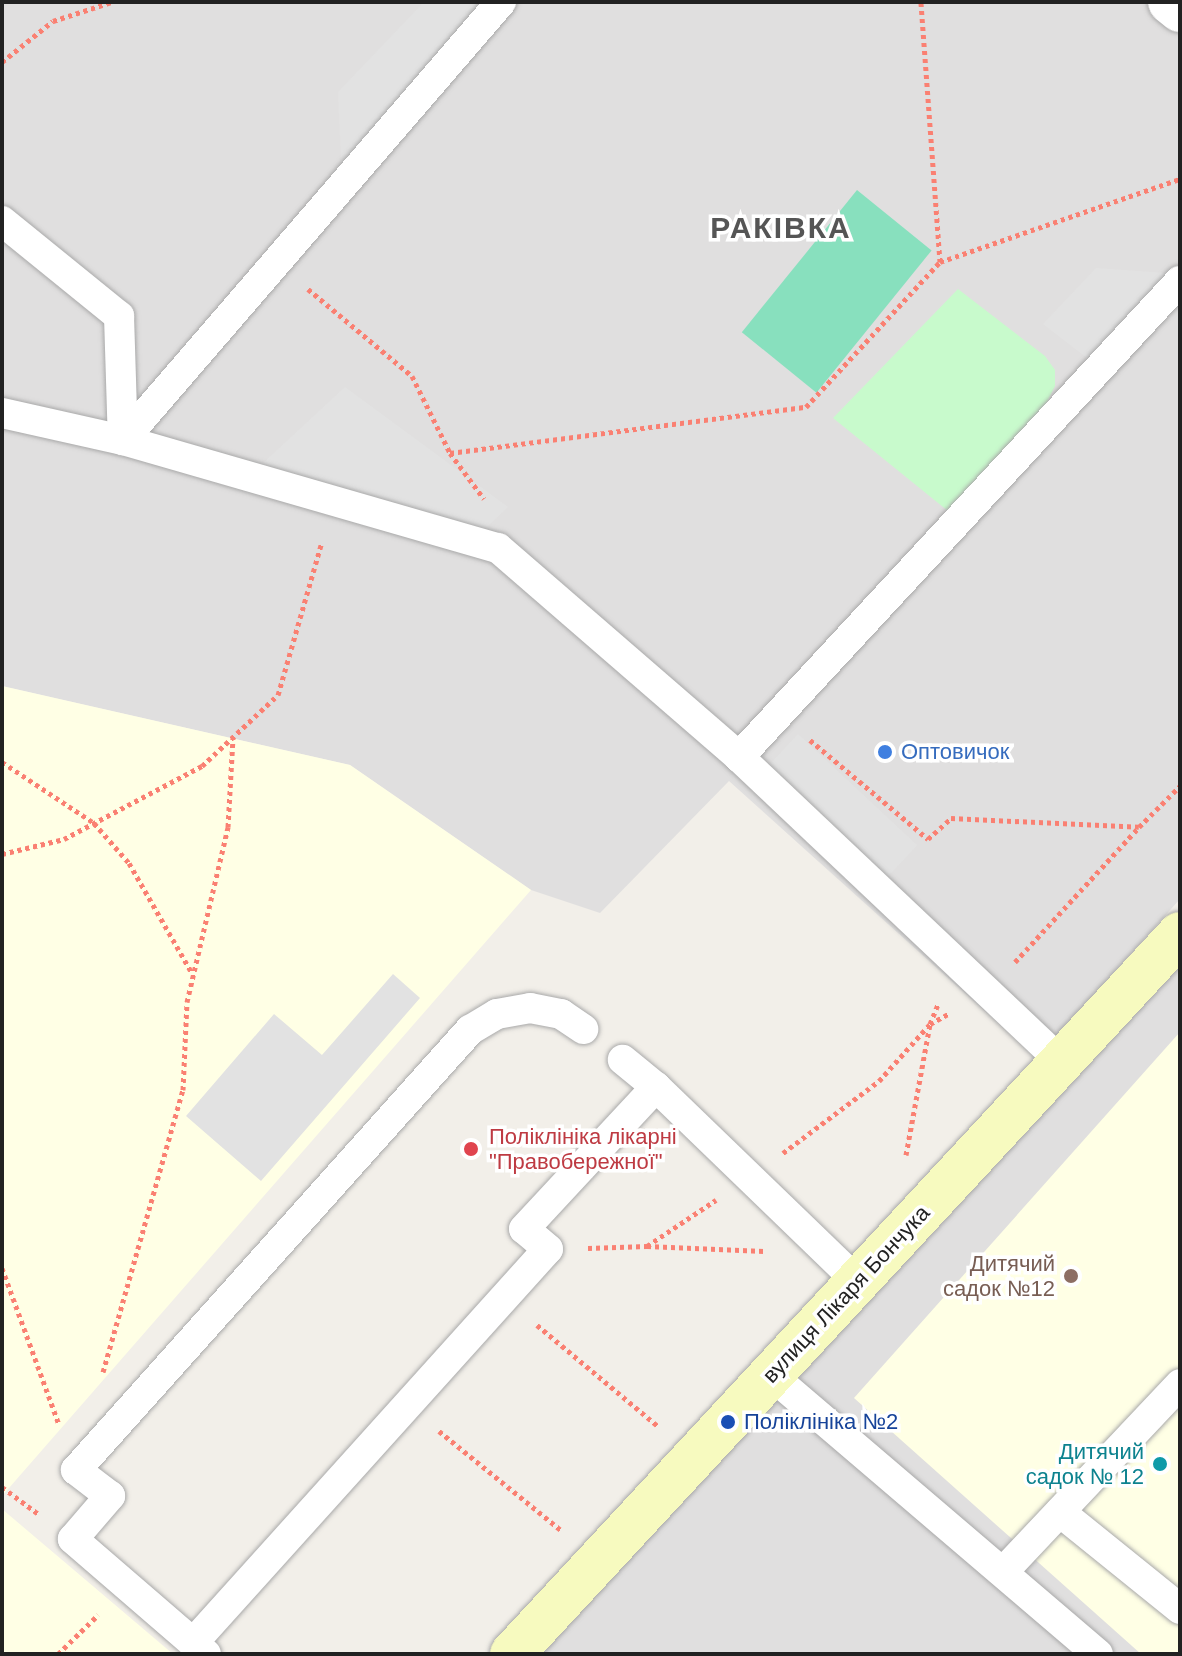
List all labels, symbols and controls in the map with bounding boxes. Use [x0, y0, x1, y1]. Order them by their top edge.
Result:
district label: РАКІВКА [710, 210, 852, 246]
place label: Оптовичок [901, 739, 1009, 765]
marker: Оптовичок [876, 743, 894, 761]
place label: Поліклініка лікарні "Правобережної" [489, 1123, 677, 1174]
marker: Поліклініка лікарні "Правобережної" [460, 1138, 482, 1160]
street label: вулиця Лікаря Бончука [757, 1200, 935, 1388]
place label: Дитячий садок №12 [943, 1250, 1055, 1302]
marker: Дитячий садок №12 [1062, 1267, 1080, 1285]
place label: Поліклініка №2 [744, 1409, 898, 1435]
marker: Поліклініка №2 [719, 1413, 737, 1431]
place label: Дитячий садок № 12 [1026, 1438, 1144, 1490]
marker: Дитячий садок № 12 [1151, 1455, 1169, 1473]

